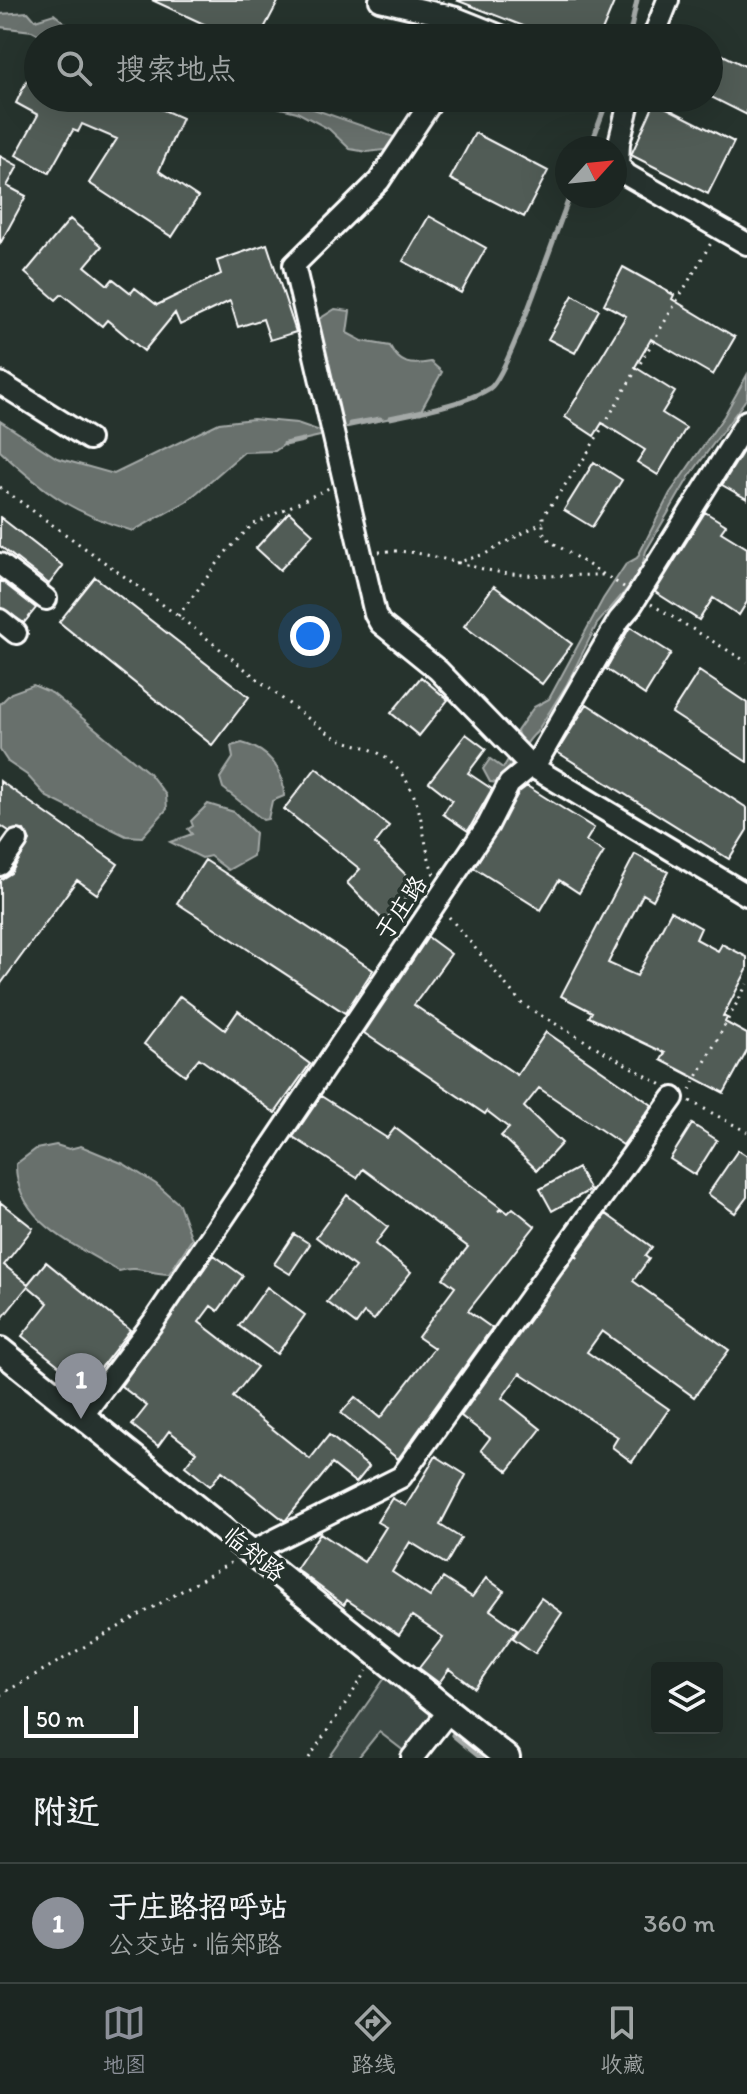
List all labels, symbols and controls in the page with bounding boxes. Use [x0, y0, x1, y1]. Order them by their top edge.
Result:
search box [24, 24, 723, 112]
icon: search [52, 46, 96, 90]
text: 搜索地点 [116, 50, 236, 87]
north arrow [555, 136, 627, 208]
your location [290, 616, 330, 656]
street label: 于庄路 [368, 870, 433, 946]
pin: 1 [55, 1353, 107, 1419]
street label: 临郑路 [217, 1520, 291, 1588]
map controls [651, 1662, 723, 1734]
button: layers [651, 1662, 723, 1734]
scale bar [24, 1702, 138, 1738]
text: 50 m [36, 1706, 85, 1733]
text: 附近 [32, 1791, 100, 1832]
text: 于庄路招呼站 [108, 1888, 288, 1925]
text: 1 [52, 1907, 64, 1939]
text: 360 m [643, 1907, 715, 1939]
text: 公交站 · 临郑路 [108, 1928, 282, 1960]
tab: 地图 [102, 2001, 147, 2078]
tab: 路线 [351, 2001, 396, 2078]
tab: 收藏 [600, 2001, 645, 2078]

